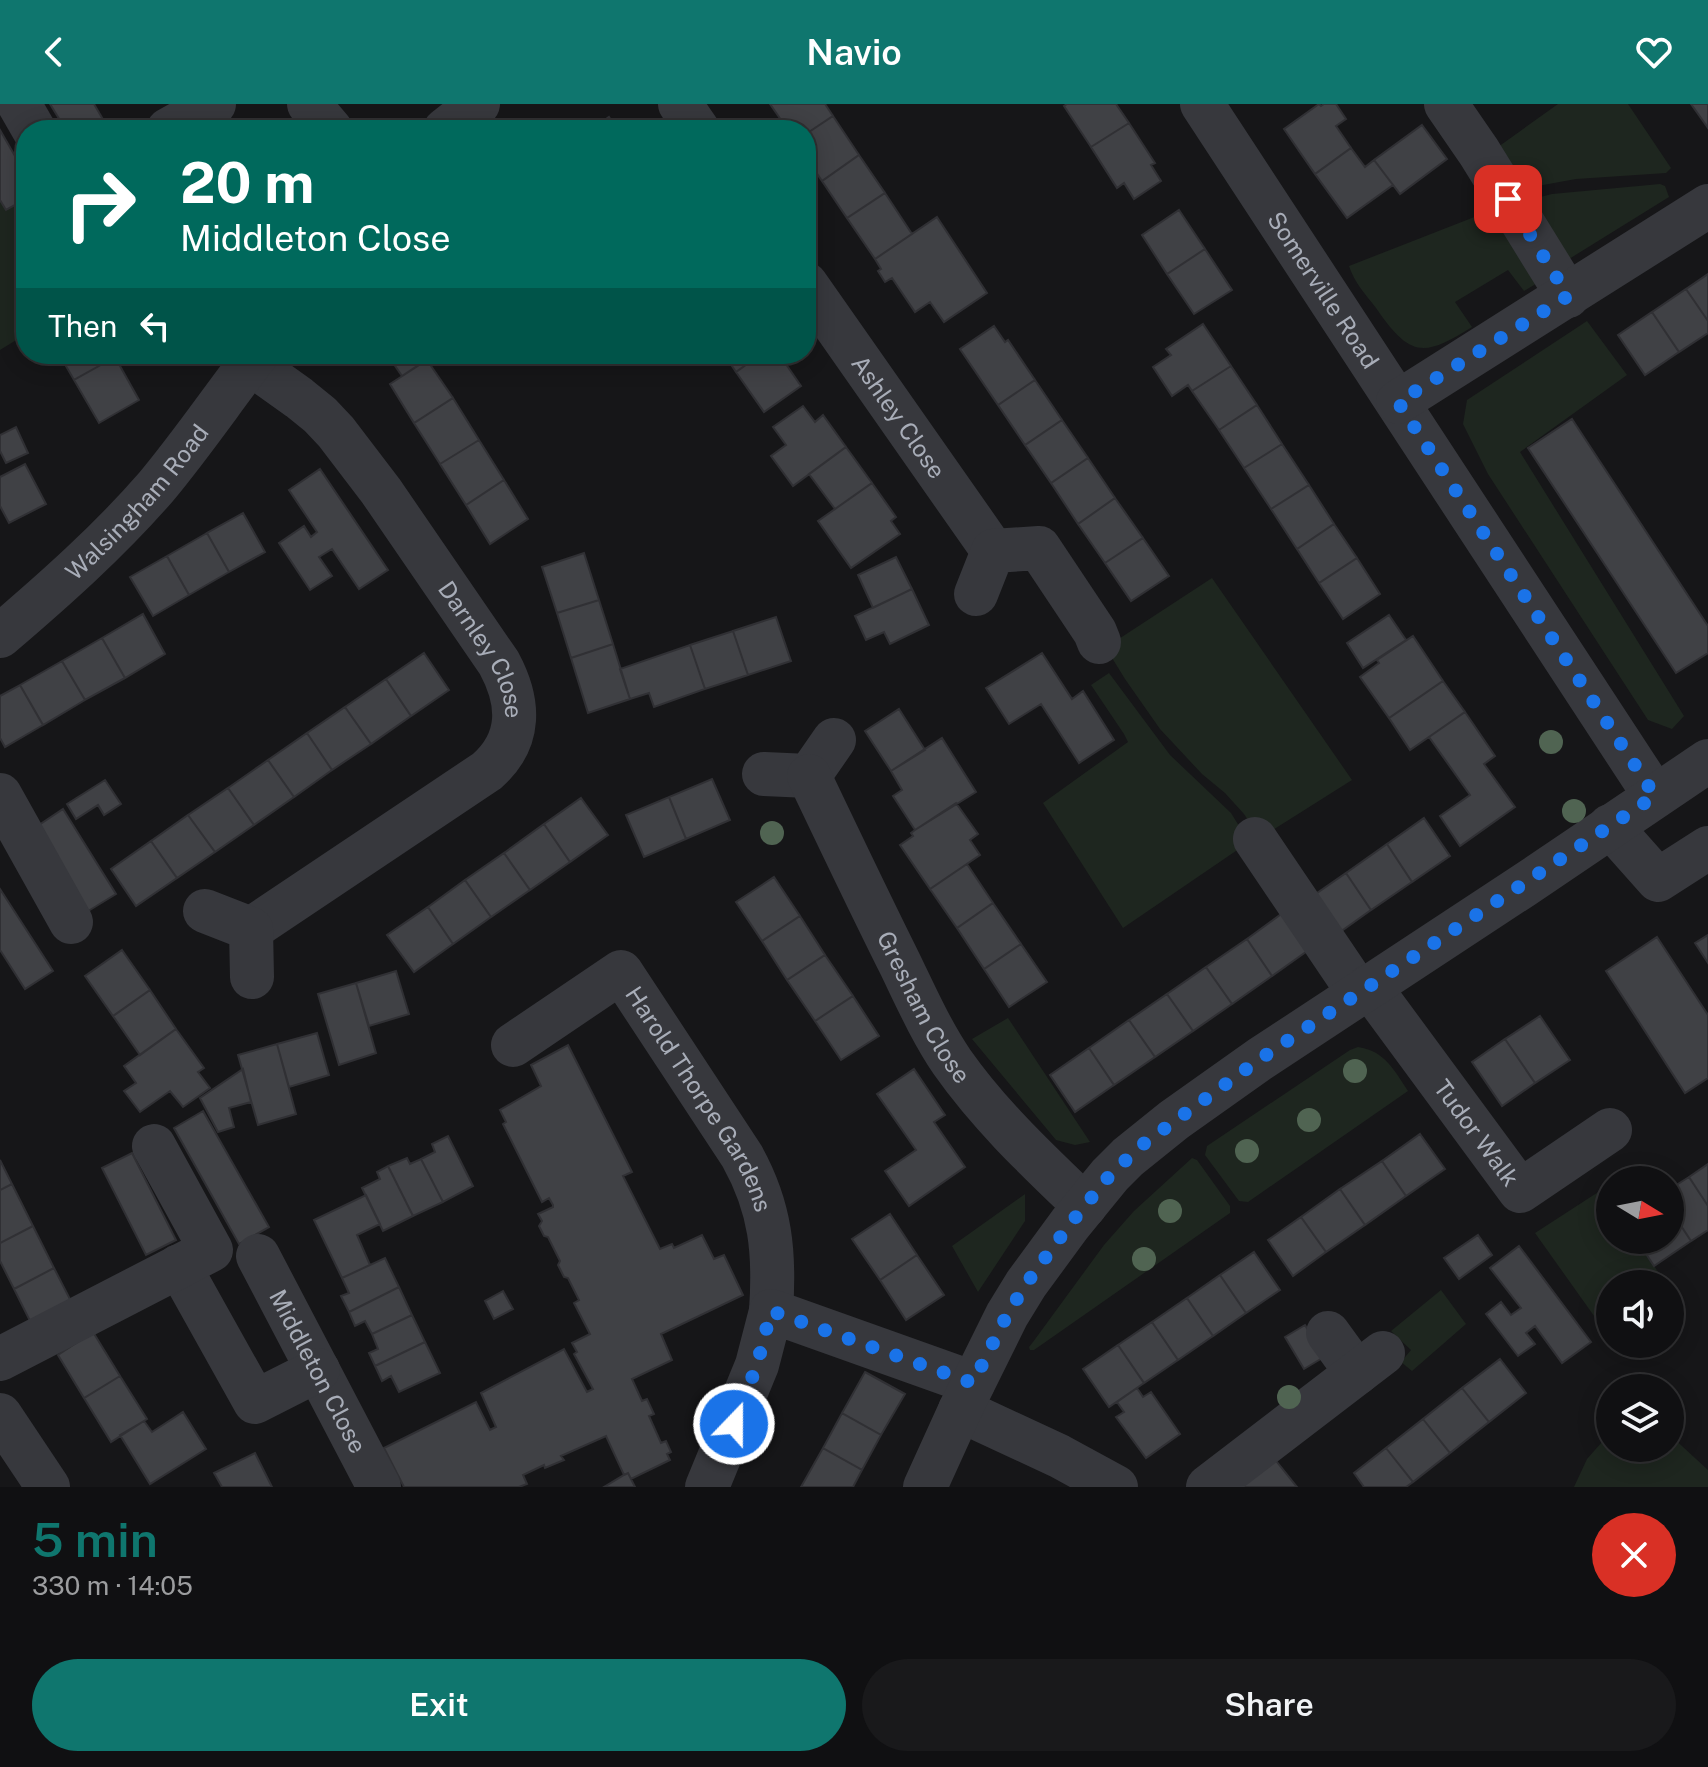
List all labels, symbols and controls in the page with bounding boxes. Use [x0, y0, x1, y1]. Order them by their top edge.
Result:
icon: back [32, 30, 76, 74]
icon: heart [1632, 30, 1676, 74]
text: Navio [806, 31, 902, 73]
text: 20 m [180, 150, 314, 216]
icon: right [48, 152, 152, 256]
pin [1474, 165, 1542, 233]
icon: arrive [1486, 177, 1530, 221]
street label: Somerville Road [1262, 206, 1385, 373]
text: Middleton Close [180, 217, 451, 259]
icon: left [133, 304, 177, 348]
text: Then [48, 308, 117, 344]
street label: Ashley Close [846, 350, 952, 484]
street label: Walsingham Road [60, 419, 214, 585]
street label: Darnley Close [433, 575, 528, 719]
street label: Gresham Close [872, 926, 976, 1088]
street label: Harold Thorpe Gardens [620, 981, 778, 1215]
street label: Tudor Walk [1429, 1074, 1525, 1191]
north arrow [1596, 1166, 1684, 1254]
map controls [1596, 1166, 1684, 1462]
button: sound [1596, 1270, 1684, 1358]
street label: Middleton Close [264, 1285, 373, 1458]
button: layers [1596, 1374, 1684, 1462]
position arrow [692, 1382, 776, 1466]
text: 5 min [32, 1511, 158, 1568]
button: close [1592, 1513, 1676, 1597]
text: 330 m · 14:05 [32, 1570, 193, 1601]
button: Exit [32, 1659, 846, 1751]
button: Share [862, 1659, 1676, 1751]

